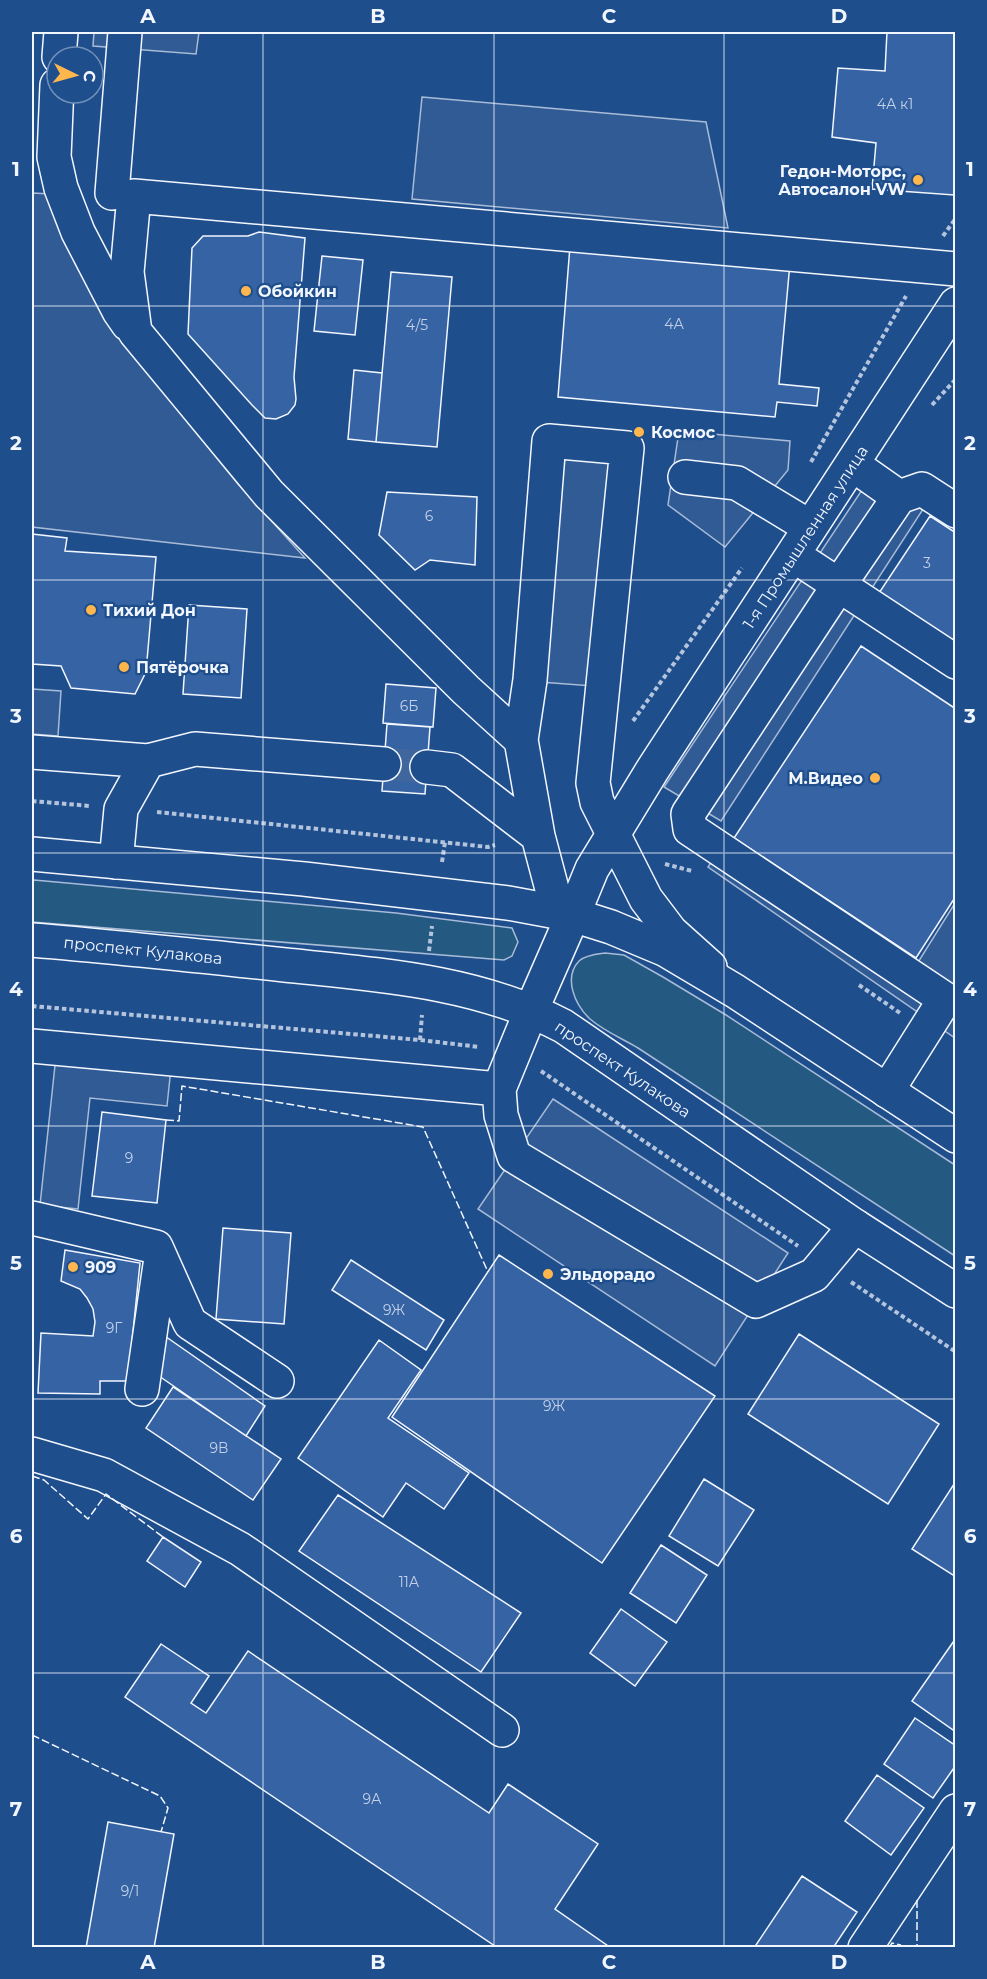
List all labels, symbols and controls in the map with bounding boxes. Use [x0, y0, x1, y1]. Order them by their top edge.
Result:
text: A [139, 4, 156, 28]
text: B [370, 4, 386, 28]
text: C [602, 4, 617, 28]
text: D [831, 4, 847, 28]
north arrow [45, 45, 105, 105]
text: С [79, 70, 99, 83]
house number: 4А к1 [877, 95, 913, 113]
text: 1 [12, 157, 20, 181]
text: 1 [966, 157, 974, 181]
place label: Гедон-Моторс, Автосалон VW [778, 162, 906, 199]
marker: Гедон-Моторс, Автосалон VW [911, 173, 925, 187]
place label: Обойкин [258, 282, 337, 301]
marker: Обойкин [239, 284, 253, 298]
house number: 4А [664, 315, 684, 333]
house number: 4/5 [406, 316, 428, 334]
place label: Космос [651, 423, 716, 442]
marker: Космос [632, 425, 646, 439]
text: 2 [10, 431, 22, 455]
text: 2 [964, 431, 976, 455]
street label: 1-я Промышленная улица [739, 442, 872, 632]
house number: 6 [425, 507, 434, 525]
house number: 3 [923, 554, 931, 572]
place label: Тихий Дон [103, 601, 196, 620]
marker: Тихий Дон [84, 603, 98, 617]
place label: Пятёрочка [136, 658, 229, 677]
marker: Пятёрочка [117, 660, 131, 674]
house number: 6Б [400, 697, 418, 715]
text: 3 [9, 704, 22, 728]
text: 3 [963, 704, 976, 728]
place label: М.Видео [788, 769, 863, 788]
marker: М.Видео [868, 771, 882, 785]
street label: проспект Кулакова [63, 933, 223, 968]
text: 4 [9, 977, 23, 1001]
text: 4 [963, 977, 977, 1001]
street label: проспект Кулакова [551, 1017, 694, 1122]
house number: 9 [125, 1149, 133, 1167]
text: 5 [10, 1251, 22, 1275]
text: 5 [964, 1251, 976, 1275]
place label: 909 [85, 1258, 116, 1277]
marker: 909 [66, 1260, 80, 1274]
place label: Эльдорадо [560, 1265, 655, 1284]
marker: Эльдорадо [541, 1267, 555, 1281]
house number: 9Ж [383, 1301, 405, 1319]
house number: 9Г [106, 1319, 122, 1337]
house number: 9Ж [543, 1397, 565, 1415]
house number: 9В [209, 1439, 229, 1457]
text: 6 [10, 1524, 23, 1548]
text: 6 [964, 1524, 977, 1548]
house number: 11А [399, 1573, 420, 1591]
house number: 9А [363, 1790, 382, 1808]
text: 7 [10, 1797, 22, 1821]
text: 7 [964, 1797, 976, 1821]
house number: 9/1 [121, 1882, 139, 1900]
text: A [139, 1950, 156, 1974]
text: B [370, 1950, 386, 1974]
text: C [602, 1950, 617, 1974]
text: D [831, 1950, 847, 1974]

